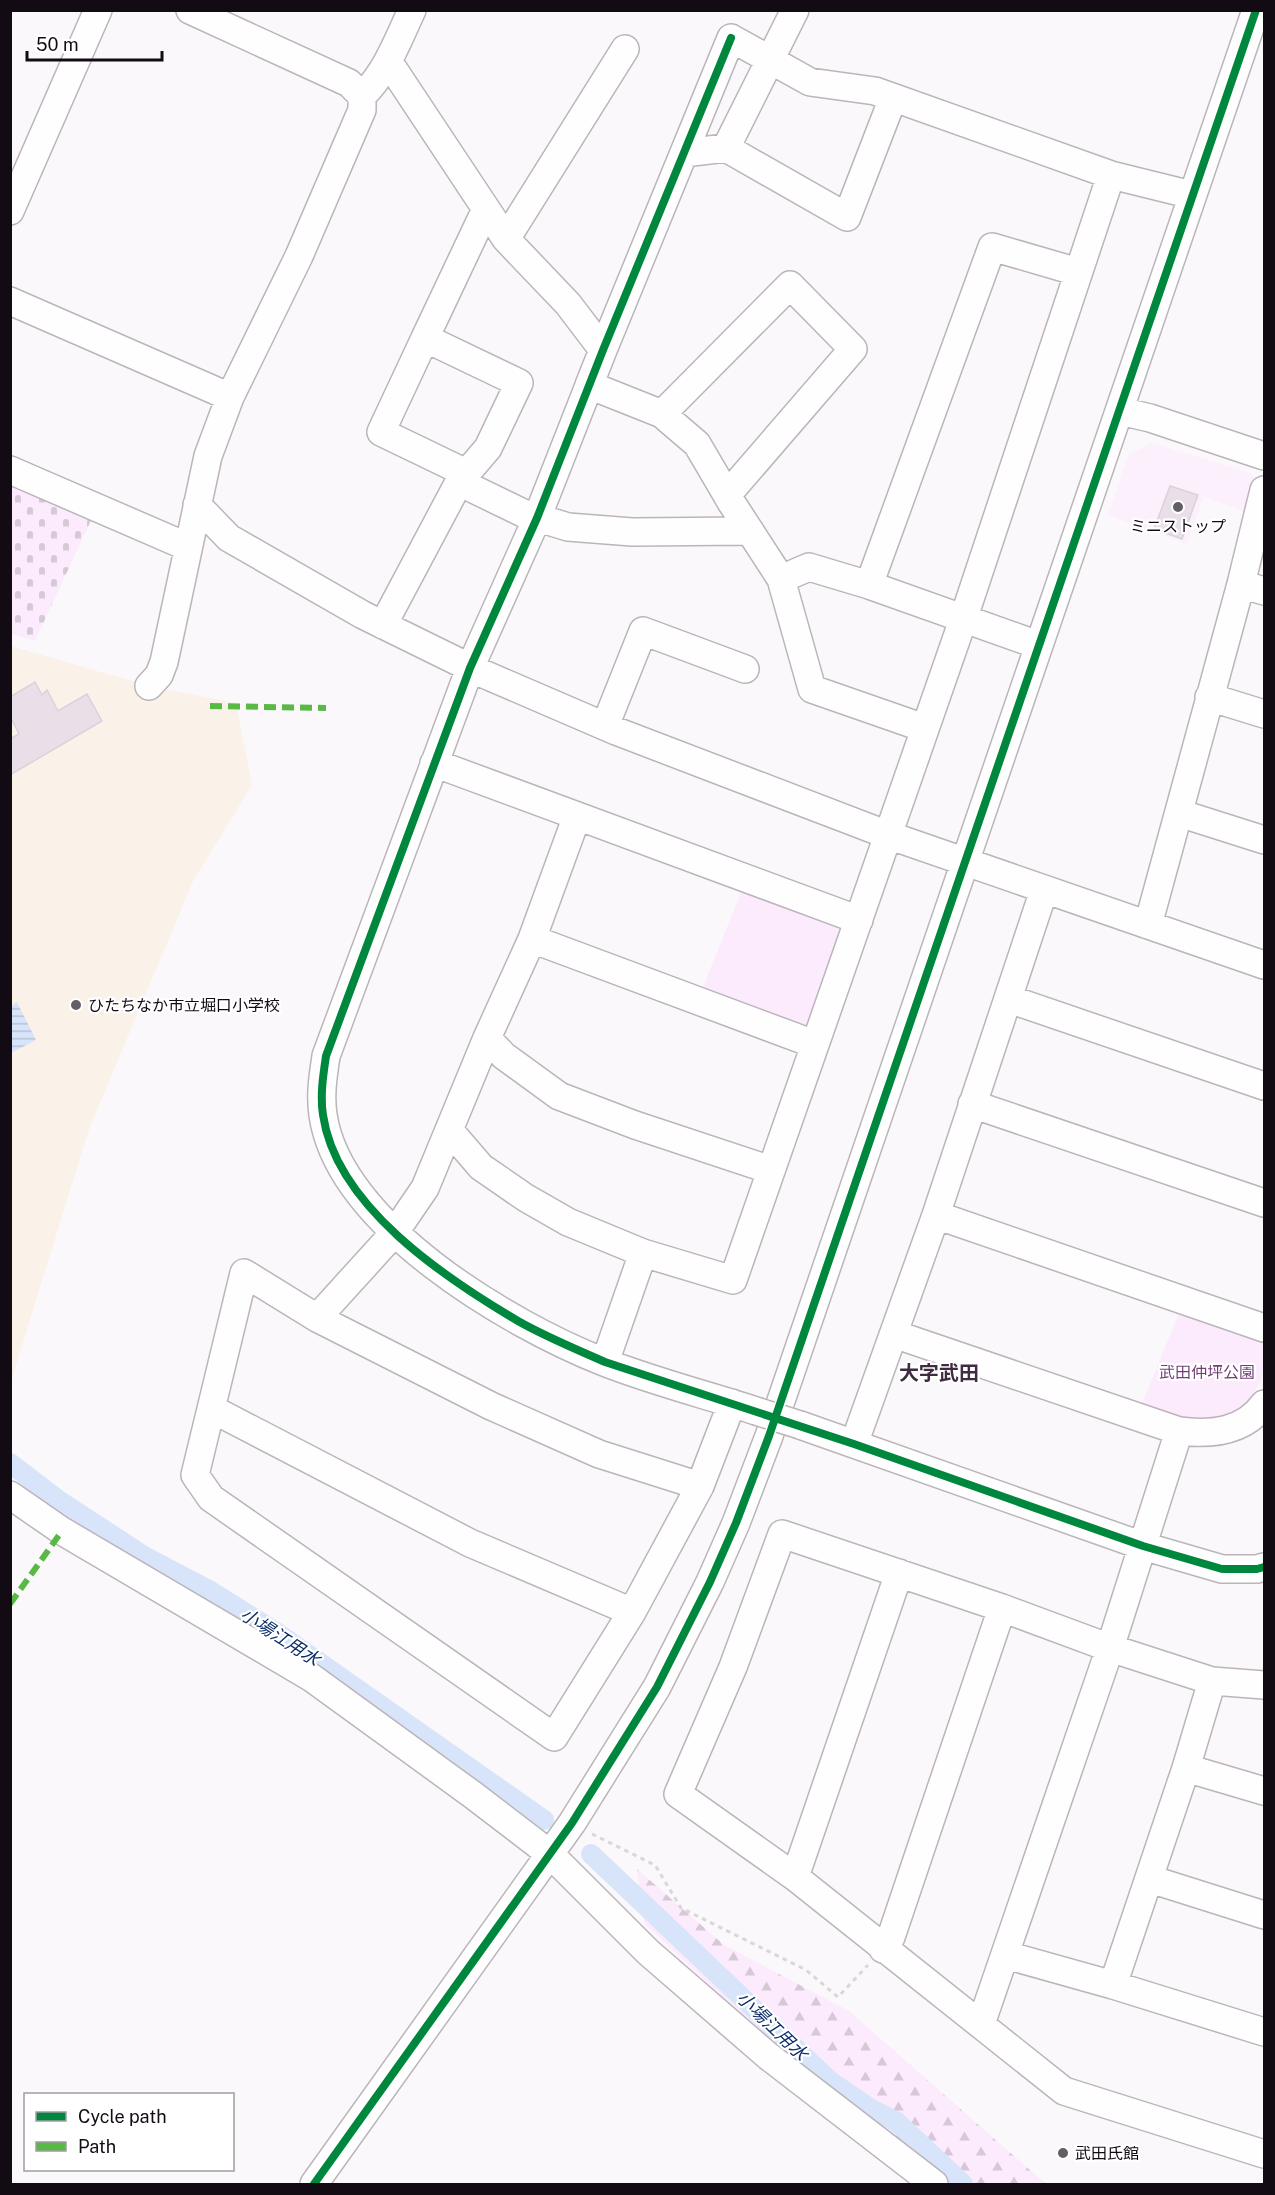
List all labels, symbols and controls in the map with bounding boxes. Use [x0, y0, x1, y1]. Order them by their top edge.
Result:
scale bar [27, 24, 162, 62]
text: 50 m [36, 34, 79, 55]
marker: ミニストップ [1171, 500, 1185, 514]
place label: ミニストップ [1130, 517, 1226, 536]
place label: ひたちなか市立堀口小学校 [88, 996, 280, 1015]
marker: ひたちなか市立堀口小学校 [69, 998, 83, 1012]
district label: 大字武田 [899, 1361, 979, 1385]
park label: 武田仲坪公園 [1159, 1363, 1255, 1382]
water label: 小場江用水 [237, 1603, 325, 1671]
water label: 小場江用水 [733, 1987, 813, 2066]
legend [24, 2093, 234, 2171]
text: Cycle path [78, 2106, 167, 2127]
text: Path [78, 2136, 116, 2157]
place label: 武田氏館 [1075, 2144, 1139, 2163]
marker: 武田氏館 [1056, 2146, 1070, 2160]

